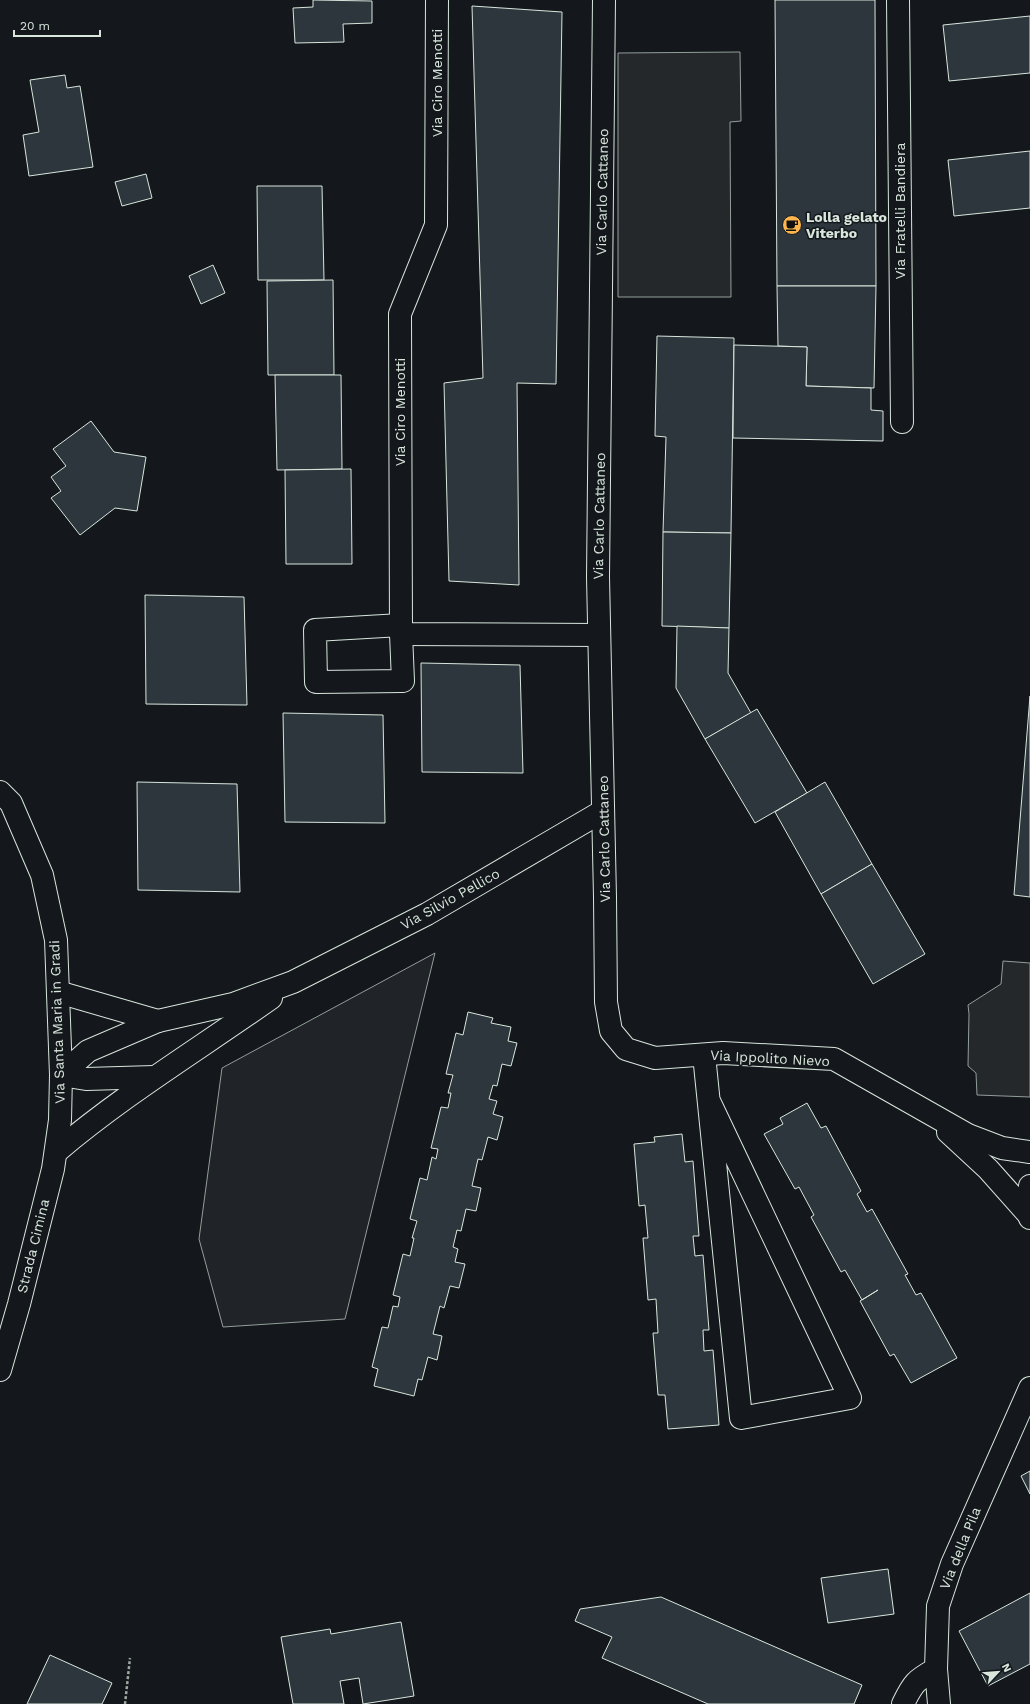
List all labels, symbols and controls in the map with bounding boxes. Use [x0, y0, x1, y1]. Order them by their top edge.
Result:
scale bar [14, 12, 100, 38]
text: 20 m [20, 19, 50, 33]
street label: Via Ciro Menotti [429, 29, 445, 137]
street label: Via Carlo Cattaneo [593, 128, 611, 256]
street label: Via Fratelli Bandiera [892, 142, 908, 280]
place label: Lolla gelato Viterbo [806, 209, 887, 241]
cafe icon: Lolla gelato Viterbo [781, 214, 803, 236]
street label: Via Ciro Menotti [392, 358, 408, 466]
street label: Via Carlo Cattaneo [590, 452, 608, 580]
street label: Via Carlo Cattaneo [595, 775, 613, 903]
street label: Via Silvio Pellico [398, 865, 502, 933]
street label: Via Santa Maria in Gradi [46, 940, 68, 1104]
street label: Via Ippolito Nievo [710, 1047, 830, 1069]
street label: Strada Cimina [14, 1197, 52, 1295]
street label: Via della Pila [936, 1504, 984, 1592]
north arrow [978, 1652, 1018, 1692]
text: N [999, 1661, 1014, 1674]

